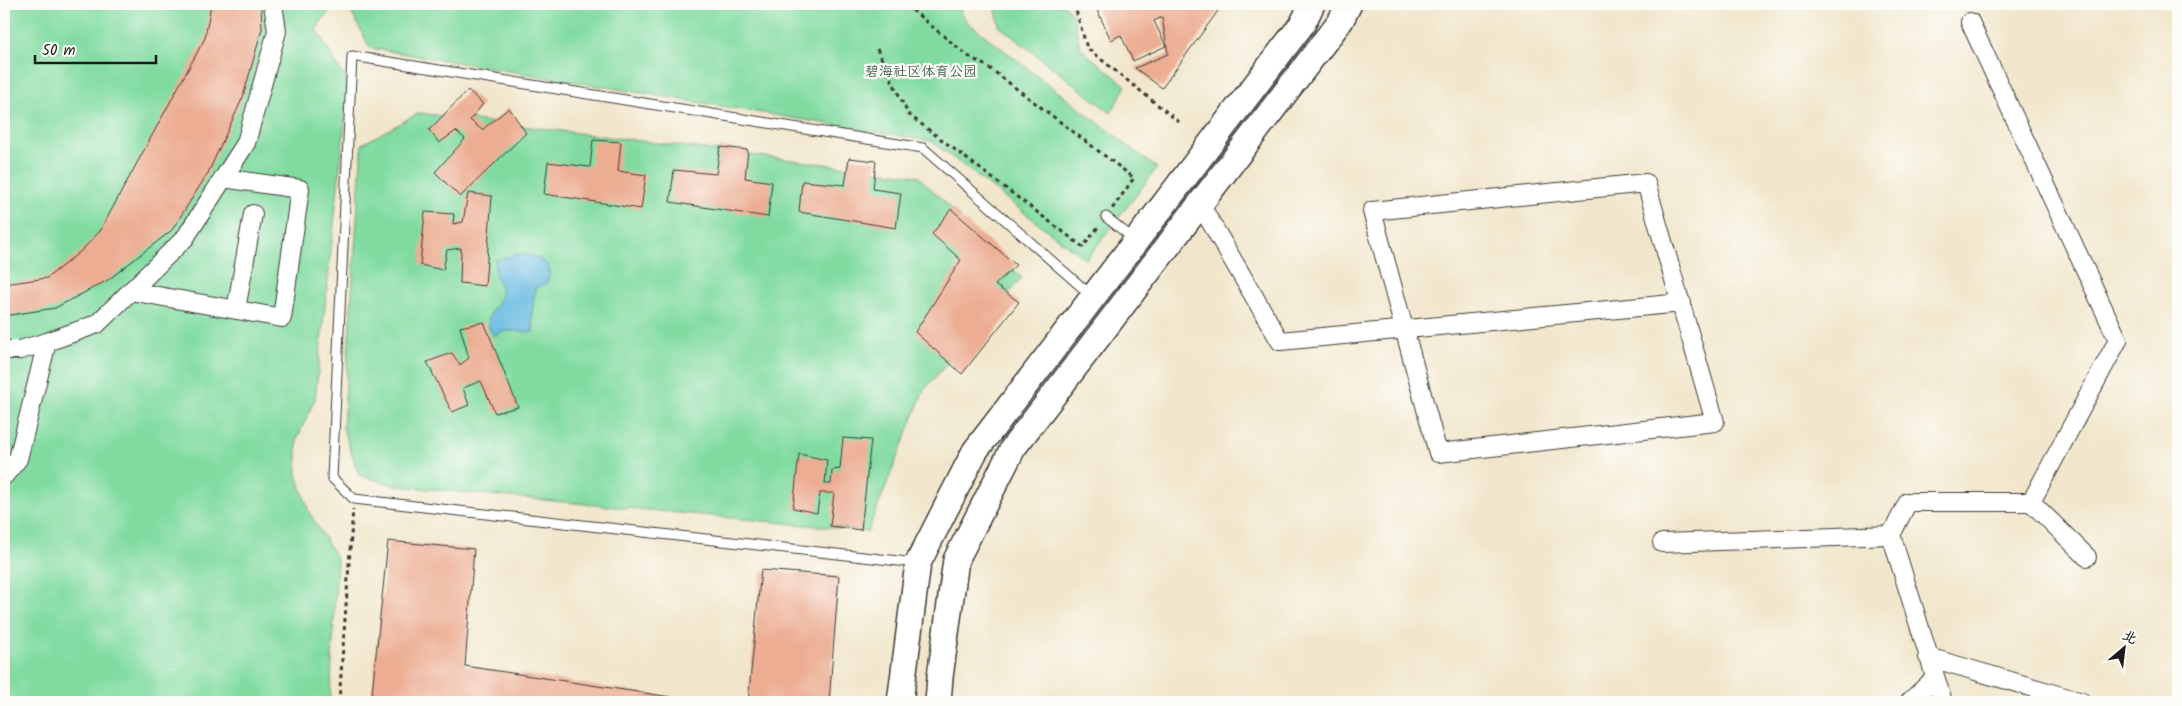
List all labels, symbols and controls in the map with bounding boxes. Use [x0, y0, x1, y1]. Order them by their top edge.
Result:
scale bar [35, 32, 156, 64]
text: 50 m [42, 39, 76, 63]
park label: 碧海社区体育公园 [865, 61, 977, 83]
north arrow [2100, 624, 2150, 674]
text: 北 [2118, 624, 2141, 650]

